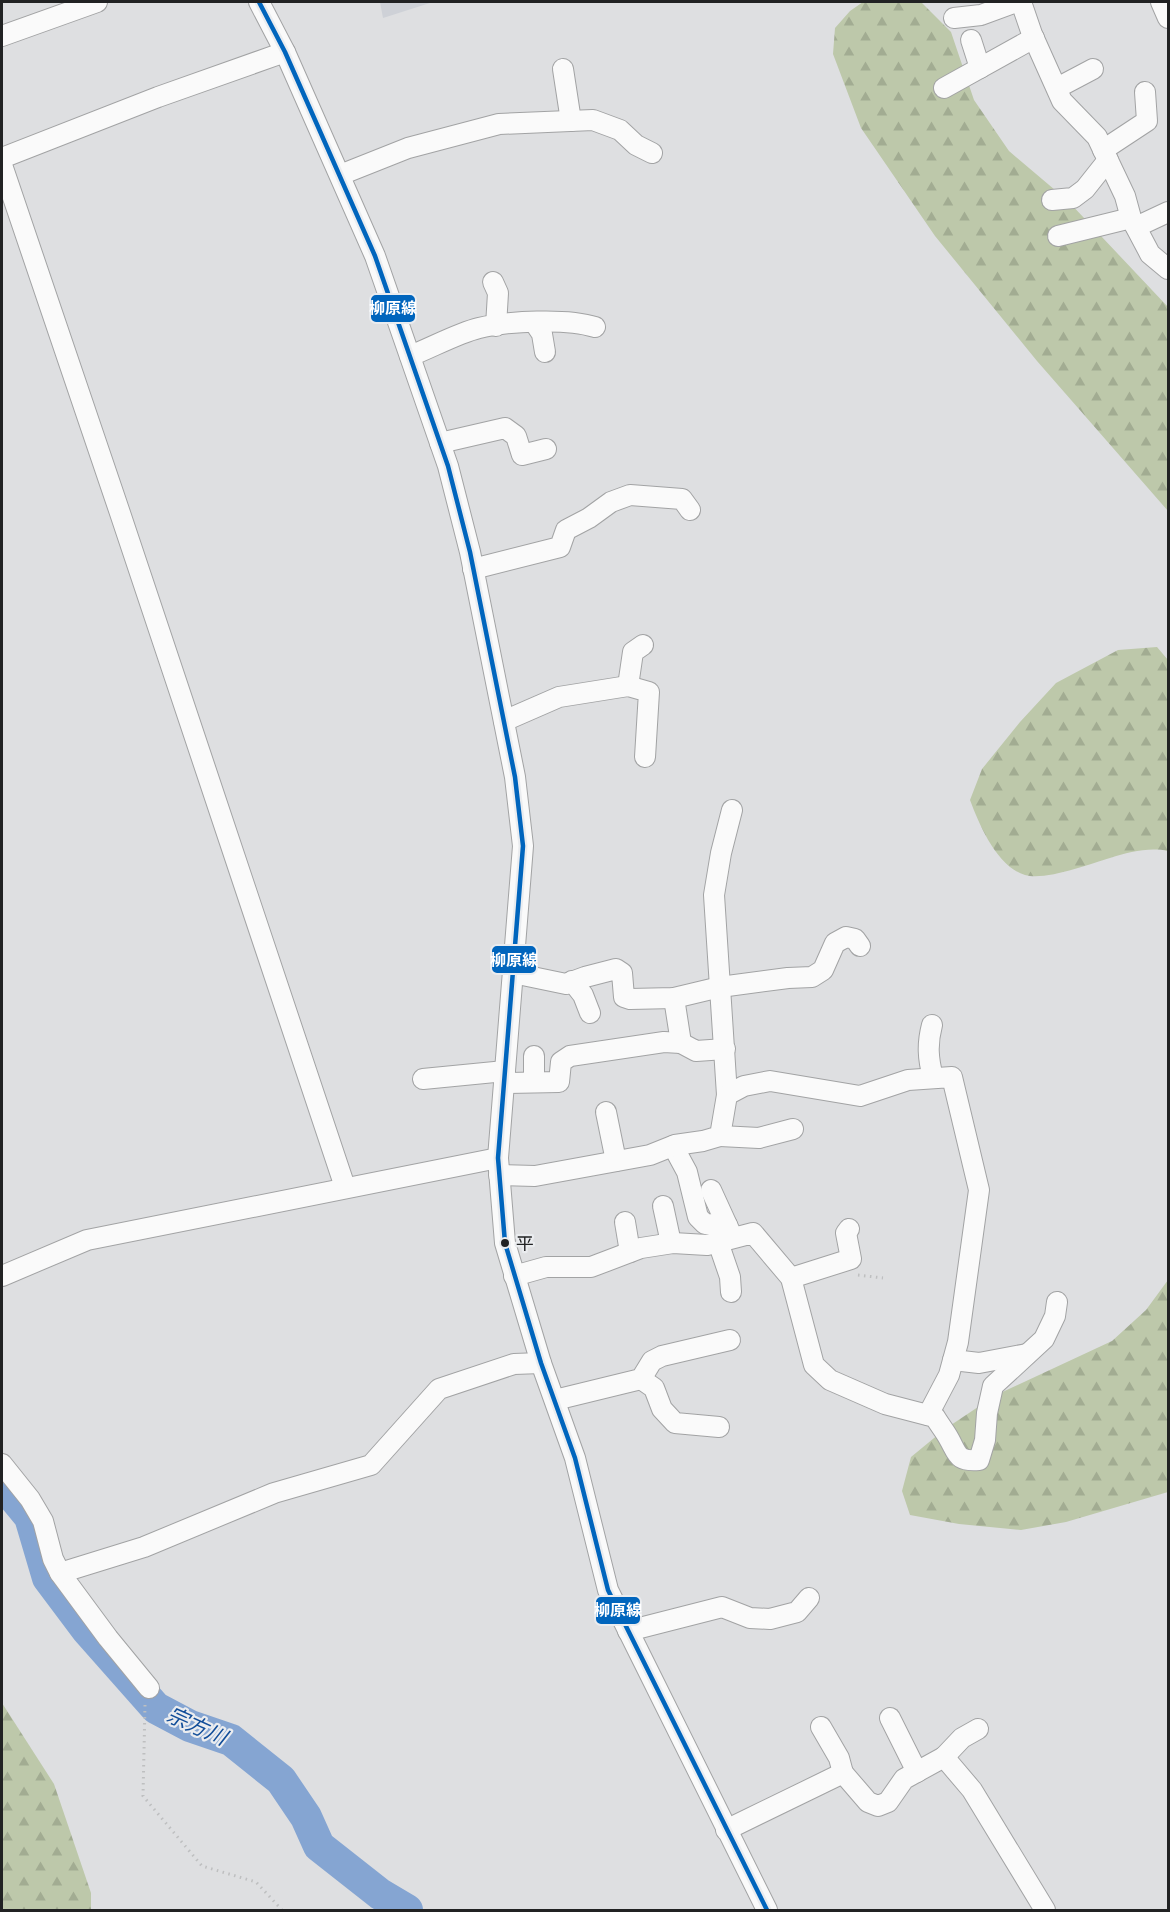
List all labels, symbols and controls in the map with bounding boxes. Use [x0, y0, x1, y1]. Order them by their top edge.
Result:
line badge: 柳原線 [370, 294, 416, 323]
text: 柳原線 [369, 298, 417, 318]
line badge: 柳原線 [491, 945, 537, 974]
text: 柳原線 [490, 950, 538, 970]
place label: 平 [516, 1232, 534, 1255]
marker: 平 [499, 1237, 511, 1249]
line badge: 柳原線 [595, 1596, 641, 1625]
text: 柳原線 [594, 1600, 642, 1620]
water label: 宗方川 [163, 1701, 233, 1752]

